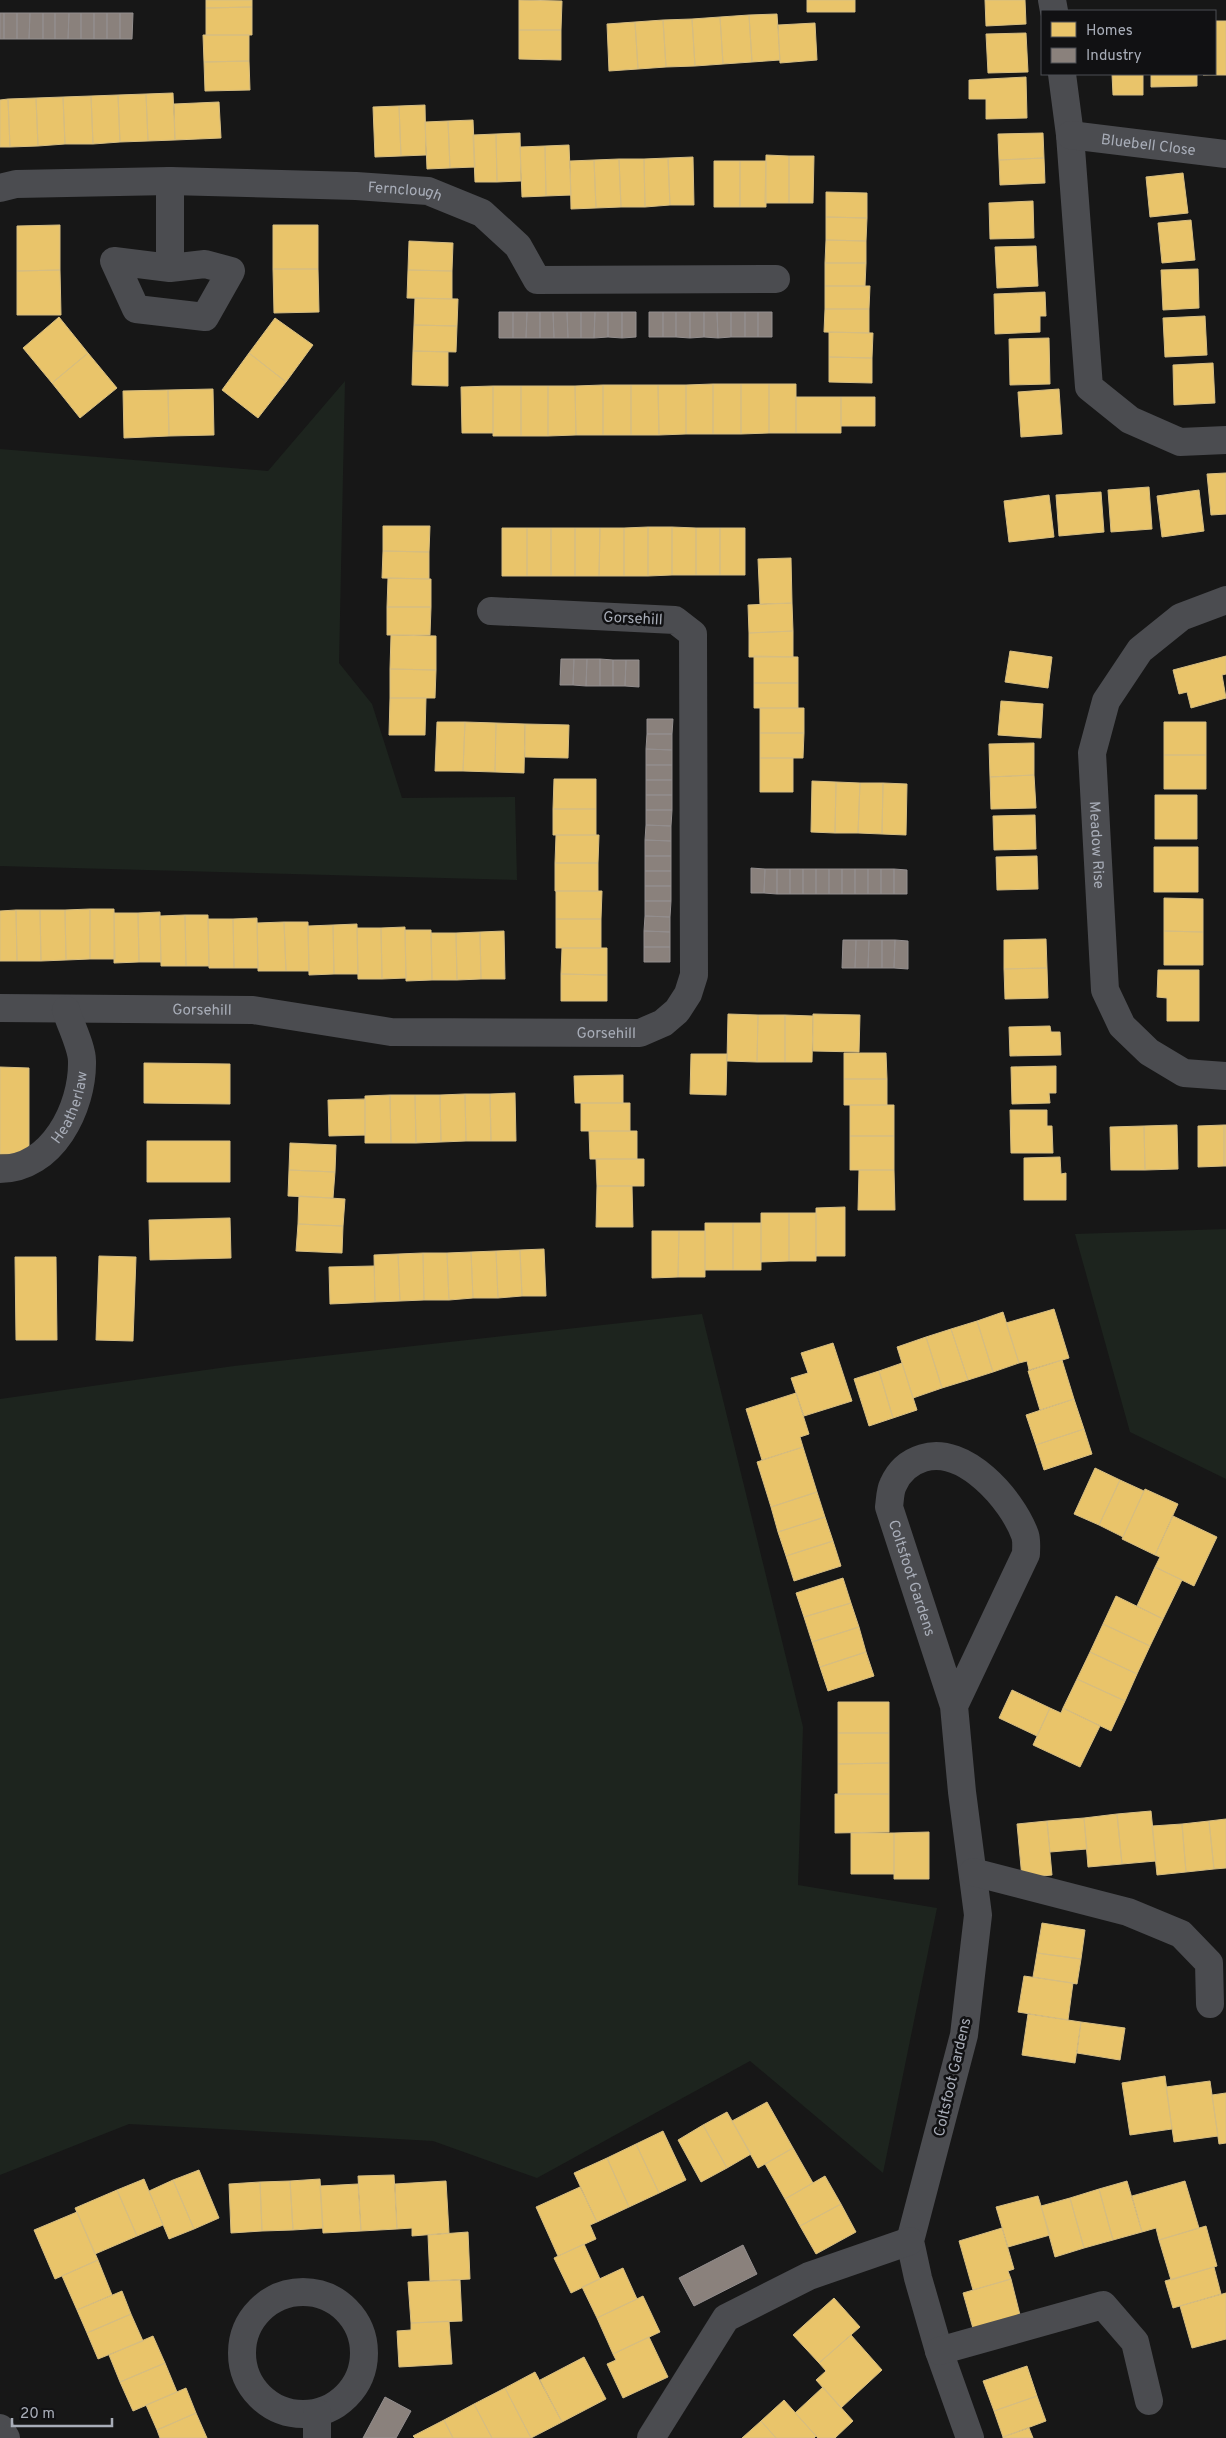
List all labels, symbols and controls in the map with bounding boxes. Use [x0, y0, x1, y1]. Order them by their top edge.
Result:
legend [1041, 10, 1216, 75]
text: Homes [1086, 22, 1133, 41]
text: Industry [1086, 47, 1142, 66]
street label: Bluebell Close [1100, 131, 1197, 161]
street label: Fernclough [367, 179, 445, 207]
street label: Gorsehill [603, 608, 663, 631]
street label: Meadow Rise [1084, 801, 1107, 889]
street label: Gorsehill [172, 1001, 232, 1021]
street label: Gorsehill [576, 1025, 636, 1044]
street label: Heatherlaw [48, 1070, 93, 1148]
street label: Coltsfoot Gardens [883, 1518, 939, 1639]
street label: Coltsfoot Gardens [931, 2016, 976, 2138]
scale bar [12, 2396, 112, 2428]
text: 20 m [20, 2405, 55, 2424]

